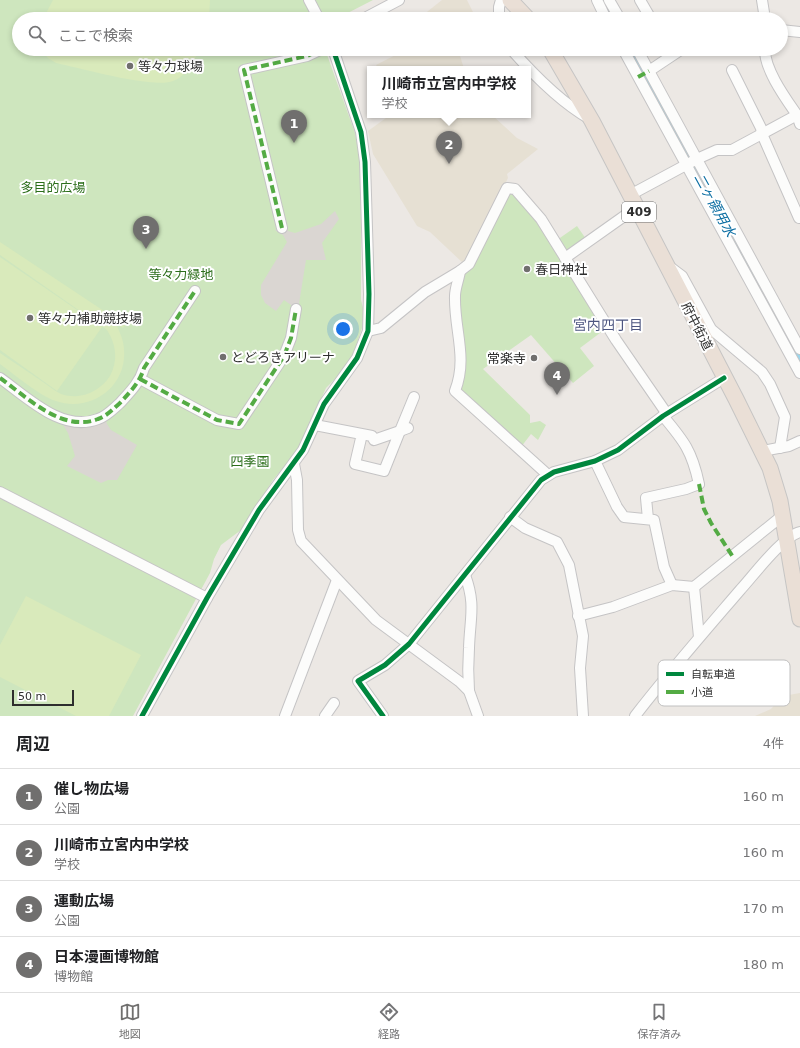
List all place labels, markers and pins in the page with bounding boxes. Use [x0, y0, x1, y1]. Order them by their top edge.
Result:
place label: 等々力球場 [138, 59, 203, 74]
marker: 等々力球場 [125, 61, 135, 71]
pin: 1 [281, 110, 307, 143]
pin: 2 [436, 131, 462, 164]
pin: 3 [133, 216, 159, 249]
place label: 春日神社 [535, 262, 587, 277]
marker: 春日神社 [522, 264, 532, 274]
place label: 等々力補助競技場 [38, 311, 142, 326]
marker: 等々力補助競技場 [25, 313, 35, 323]
place label: とどろきアリーナ [231, 350, 335, 365]
place label: 常楽寺 [487, 351, 526, 366]
marker: とどろきアリーナ [218, 352, 228, 362]
marker: 常楽寺 [529, 353, 539, 363]
pin: 4 [544, 362, 570, 395]

